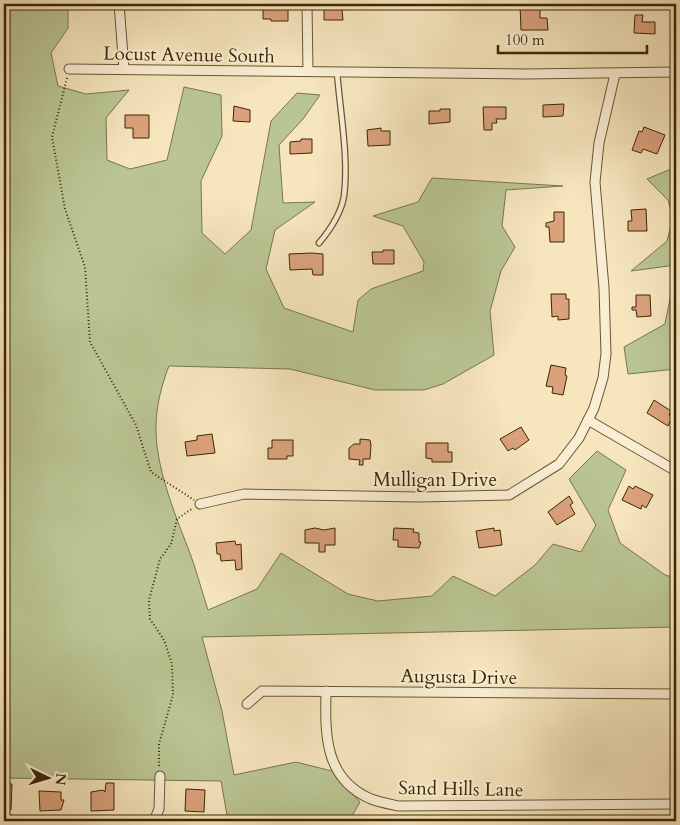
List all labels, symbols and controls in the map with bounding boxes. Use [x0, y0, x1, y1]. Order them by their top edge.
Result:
scale bar [498, 22, 646, 54]
text: 100 m [505, 30, 545, 50]
street label: Locust Avenue South [103, 41, 276, 70]
street label: Mulligan Drive [373, 467, 497, 493]
street label: Augusta Drive [400, 663, 518, 691]
north arrow [22, 752, 72, 802]
text: N [50, 772, 70, 786]
street label: Sand Hills Lane [398, 775, 524, 803]

